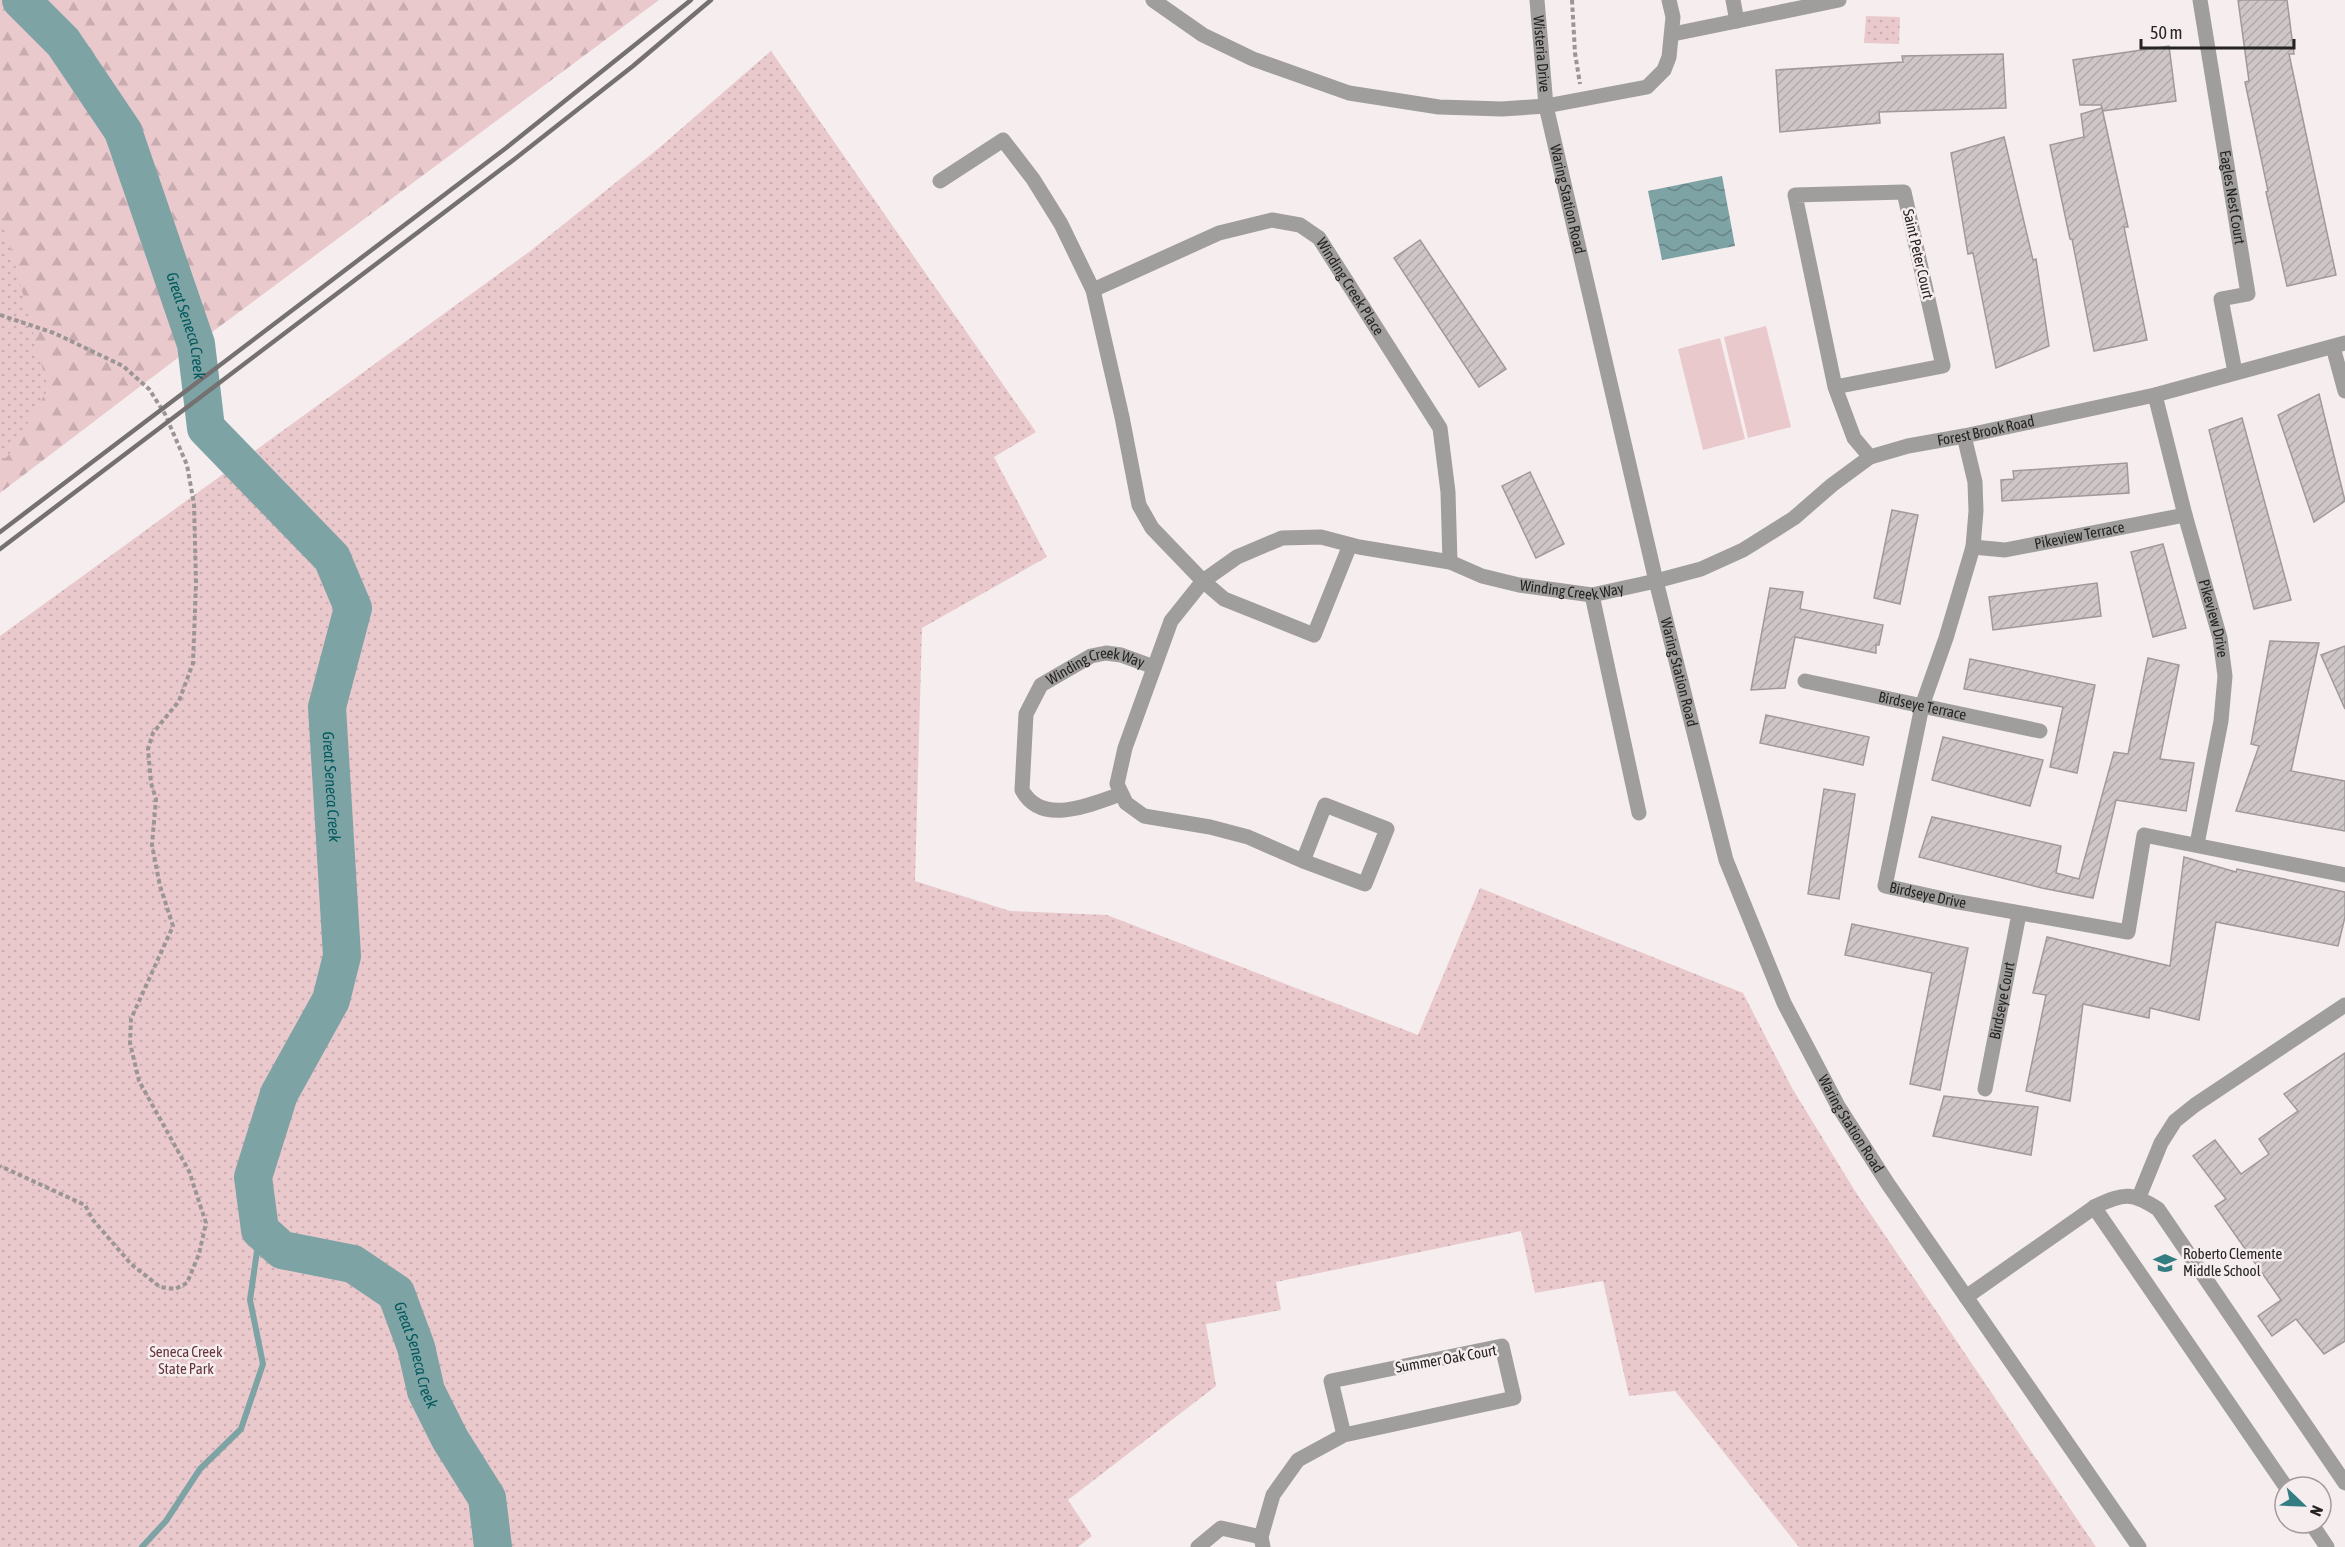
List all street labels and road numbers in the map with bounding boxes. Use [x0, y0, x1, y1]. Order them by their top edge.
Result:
street label: Wisteria Drive [1530, 15, 1554, 93]
street label: Waring Station Road [1547, 143, 1589, 255]
street label: Eagles Nest Court [2217, 149, 2249, 245]
street label: Saint Peter Court [1900, 207, 1937, 300]
street label: Winding Creek Place [1313, 235, 1388, 338]
street label: Forest Brook Road [1936, 412, 2036, 449]
street label: Pikeview Terrace [2033, 518, 2126, 552]
street label: Winding Creek Way [1519, 576, 1625, 603]
street label: Pikeview Drive [2196, 577, 2231, 658]
street label: Waring Station Road [1658, 616, 1701, 728]
street label: Winding Creek Way [1043, 644, 1147, 688]
street label: Birdseye Terrace [1877, 688, 1968, 723]
street label: Birdseye Drive [1888, 878, 1968, 911]
street label: Birdseye Court [1986, 960, 2018, 1041]
street label: Waring Station Road [1815, 1072, 1887, 1176]
street label: Summer Oak Court [1394, 1341, 1498, 1376]

